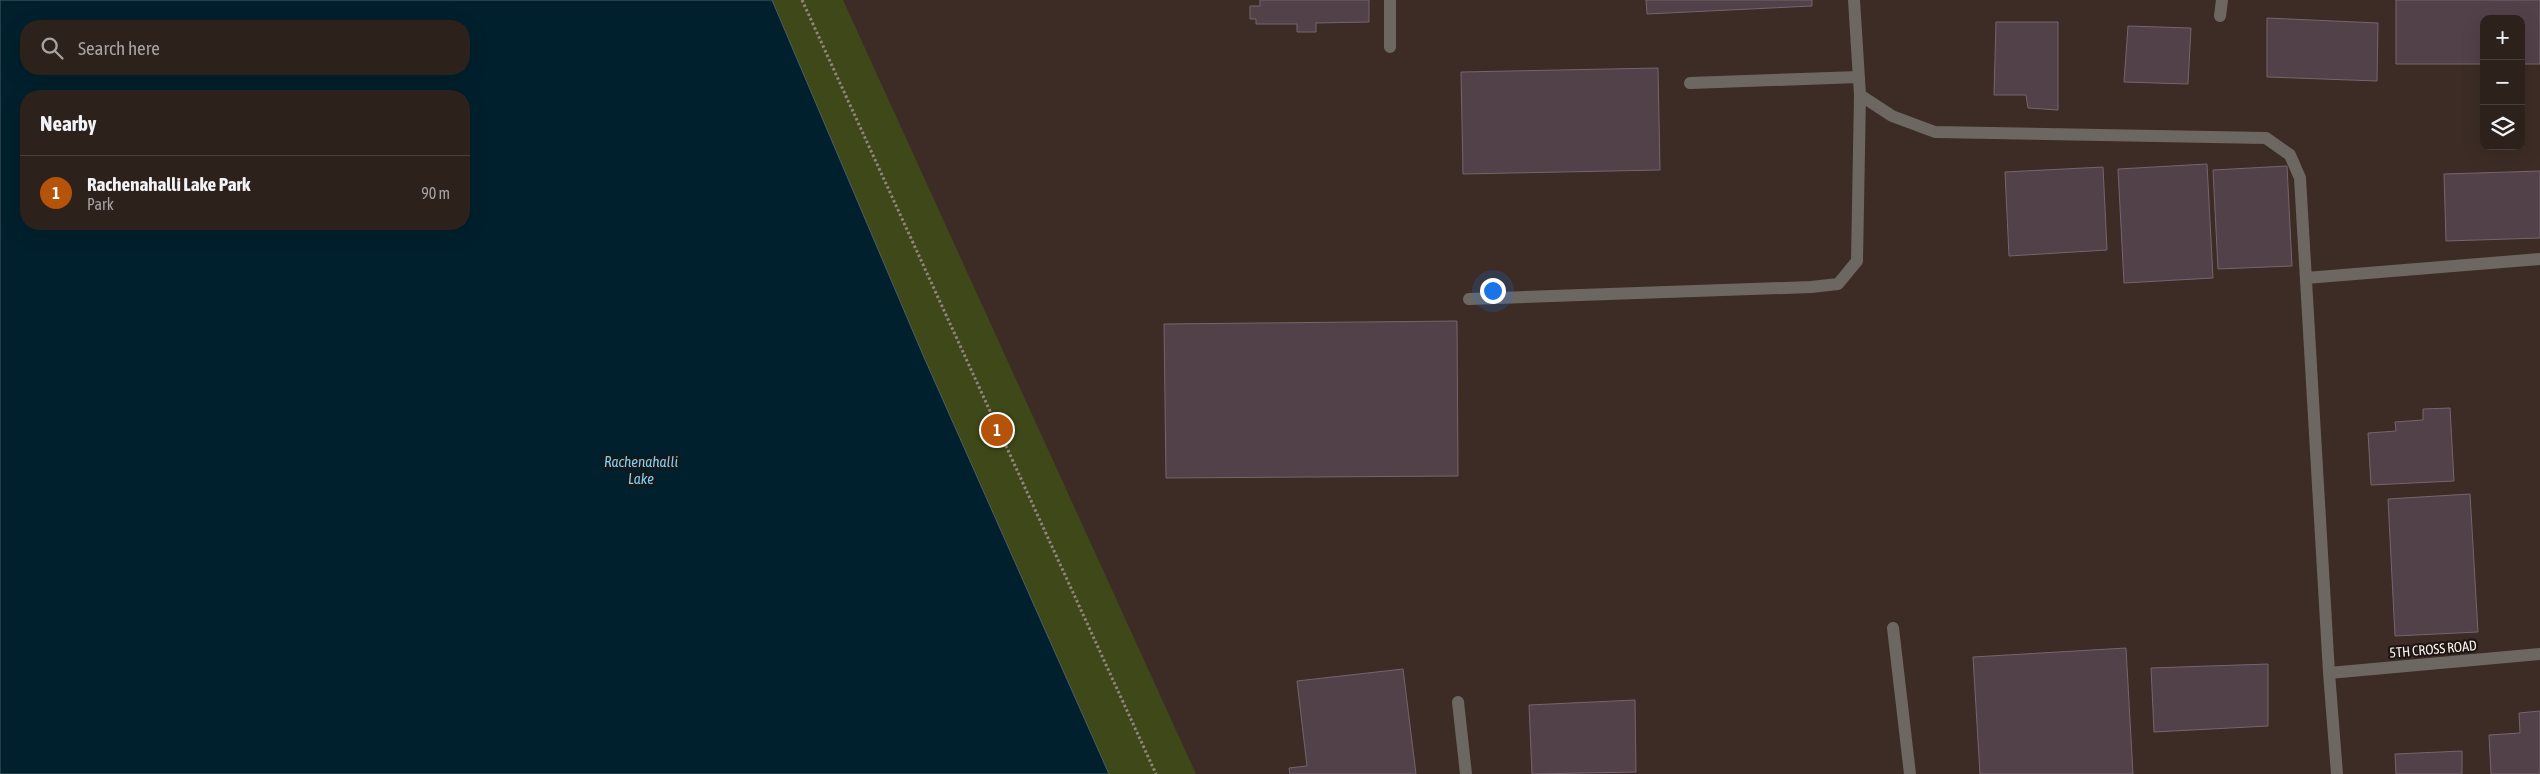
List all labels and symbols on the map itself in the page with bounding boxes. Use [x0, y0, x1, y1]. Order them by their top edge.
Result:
your location [1480, 278, 1506, 304]
pin: 1 [981, 411, 1013, 449]
water label: Rachenahalli Lake [604, 453, 679, 487]
street label: 5TH CROSS ROAD [2389, 637, 2477, 661]

